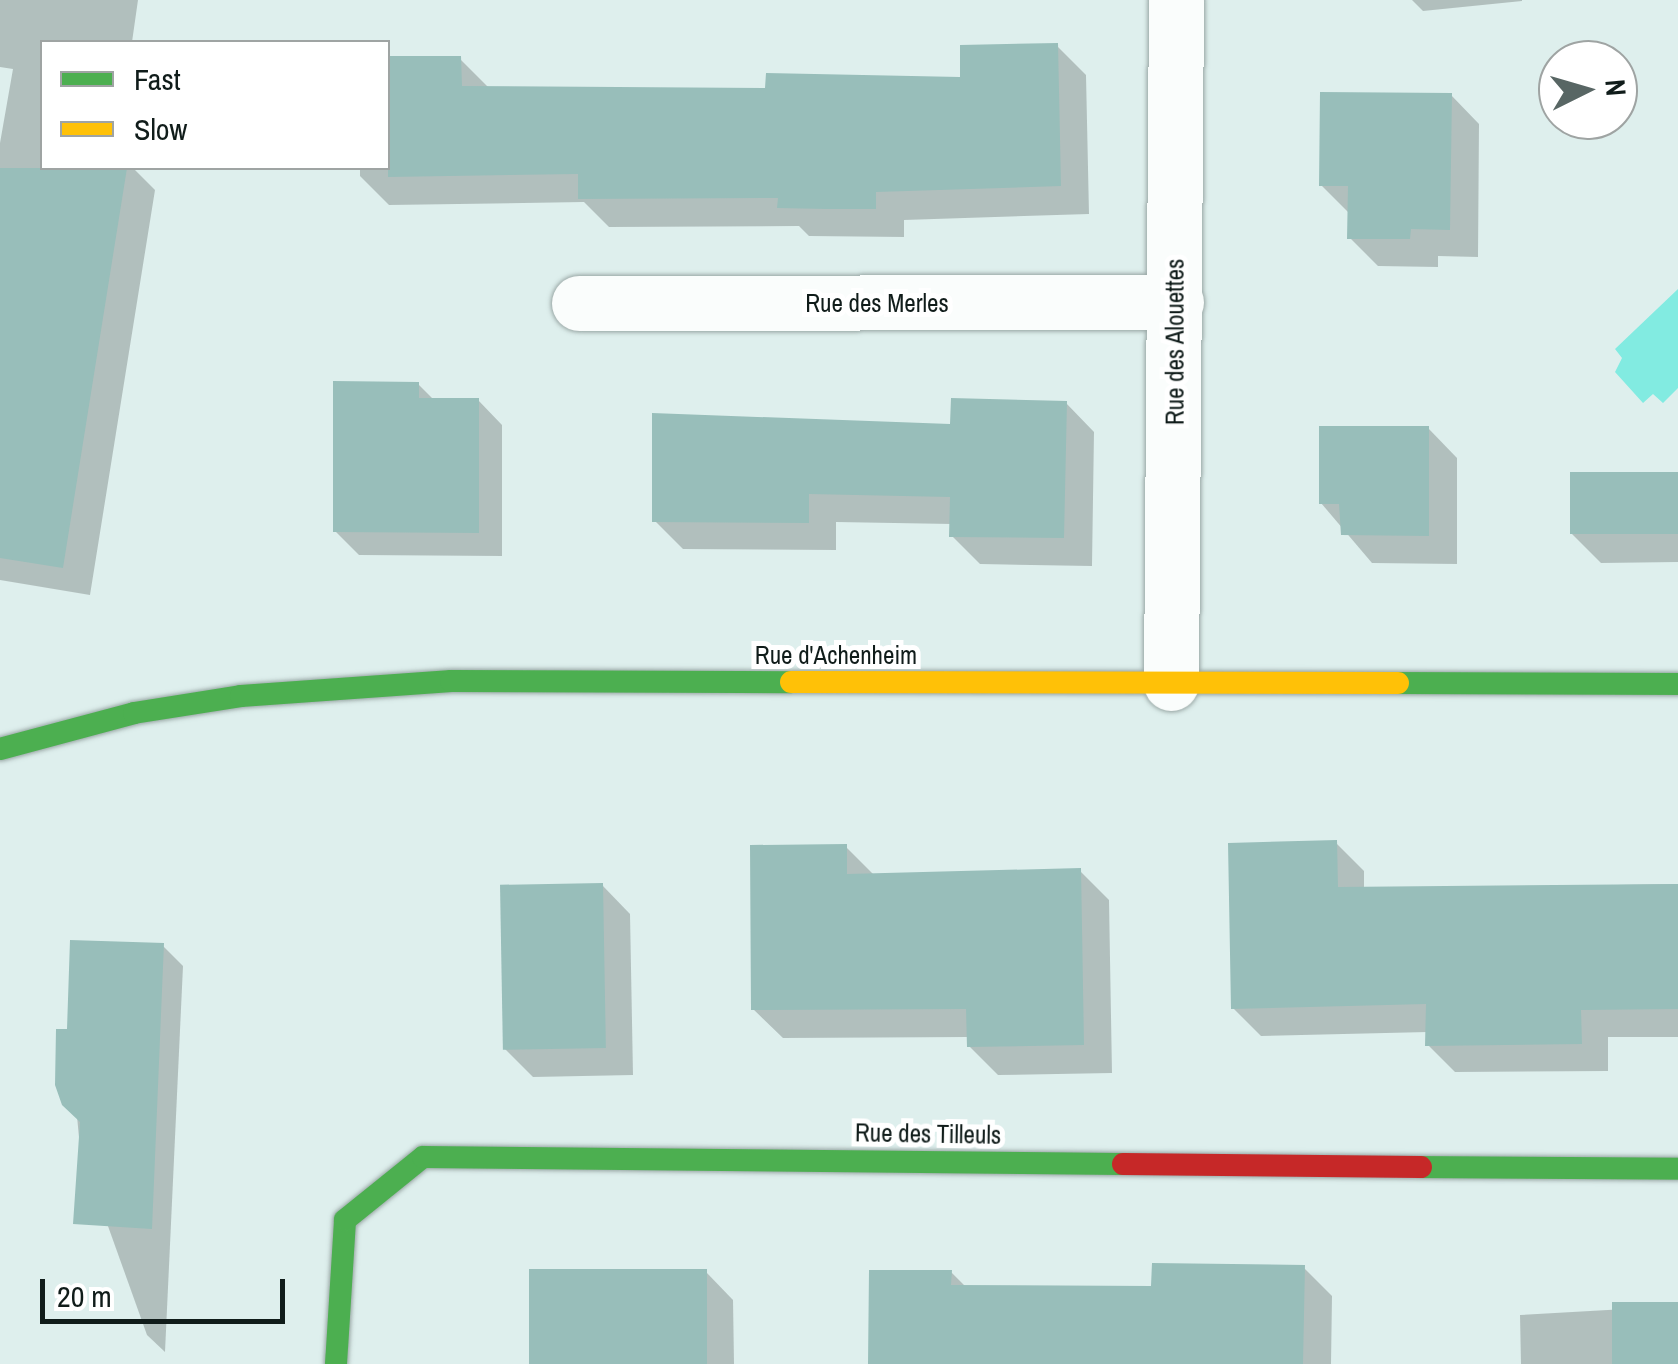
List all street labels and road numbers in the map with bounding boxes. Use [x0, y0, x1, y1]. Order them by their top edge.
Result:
street label: Rue des Alouettes [1160, 258, 1190, 426]
street label: Rue des Merles [805, 288, 949, 318]
street label: Rue d'Achenheim [755, 640, 917, 670]
street label: Rue des Tilleuls [854, 1118, 1002, 1150]

